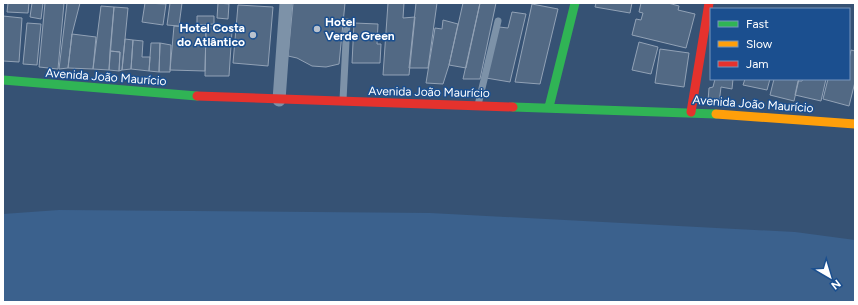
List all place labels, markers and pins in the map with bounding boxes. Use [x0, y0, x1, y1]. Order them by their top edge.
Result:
place label: Hotel Verde Green [325, 15, 395, 43]
place label: Hotel Costa do Atlântico [177, 21, 245, 49]
marker: Hotel Verde Green [312, 24, 322, 34]
marker: Hotel Costa do Atlântico [248, 30, 258, 40]

